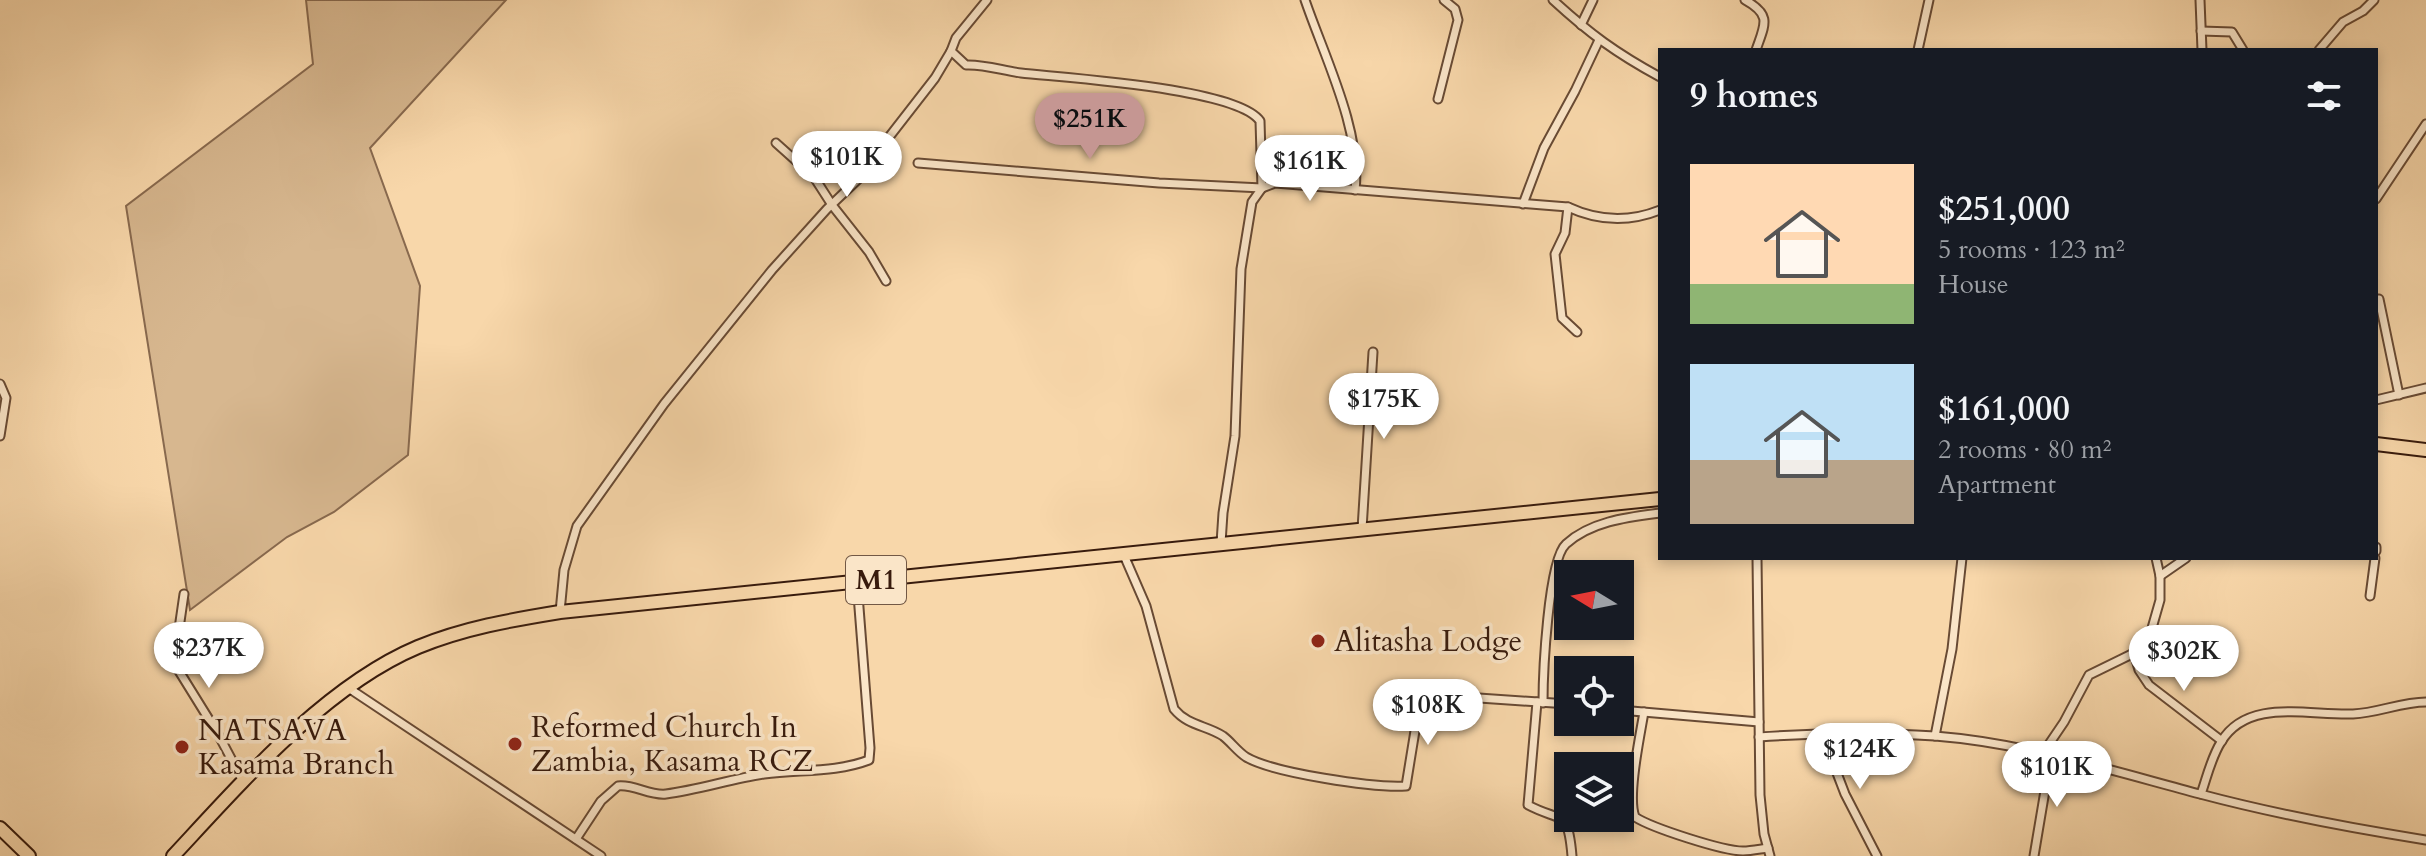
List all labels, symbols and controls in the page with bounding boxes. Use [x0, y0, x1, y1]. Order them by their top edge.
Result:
text: 9 homes [1690, 73, 1818, 119]
icon: filters [2302, 74, 2346, 118]
pin: $251K [1034, 93, 1146, 161]
text: $251K [1053, 101, 1127, 136]
pin: $101K [791, 131, 903, 199]
pin: $161K [1254, 135, 1366, 203]
text: $101K [810, 139, 884, 174]
text: $161K [1273, 143, 1347, 178]
text: $251,000 [1938, 186, 2070, 232]
icon: home [1754, 196, 1850, 292]
text: 5 rooms · 123 m² [1938, 232, 2125, 267]
text: House [1938, 267, 2009, 302]
pin: $175K [1328, 373, 1440, 441]
text: $175K [1347, 381, 1421, 416]
text: $161,000 [1938, 386, 2070, 432]
icon: home [1754, 396, 1850, 492]
text: 2 rooms · 80 m² [1938, 432, 2111, 467]
text: Apartment [1938, 467, 2056, 502]
road number: M1 [846, 556, 906, 604]
north arrow [1554, 560, 1634, 640]
map controls [1554, 560, 1634, 832]
place label: Alitasha Lodge [1334, 621, 1522, 662]
pin: $237K [153, 622, 265, 690]
pin: $302K [2128, 625, 2240, 693]
text: $237K [172, 630, 246, 665]
marker: Alitasha Lodge [1309, 632, 1327, 650]
text: $302K [2147, 633, 2221, 668]
button: locate [1554, 656, 1634, 736]
pin: $108K [1372, 679, 1484, 747]
text: $108K [1391, 687, 1465, 722]
place label: Reformed Church In Zambia, Kasama RCZ [531, 707, 814, 782]
place label: NATSAVA Kasama Branch [198, 710, 395, 785]
pin: $124K [1804, 723, 1916, 791]
text: $124K [1823, 731, 1897, 766]
marker: Reformed Church In Zambia, Kasama RCZ [506, 735, 524, 753]
marker: NATSAVA Kasama Branch [173, 738, 191, 756]
pin: $101K [2001, 741, 2113, 809]
text: $101K [2020, 749, 2094, 784]
button: layers [1554, 752, 1634, 832]

